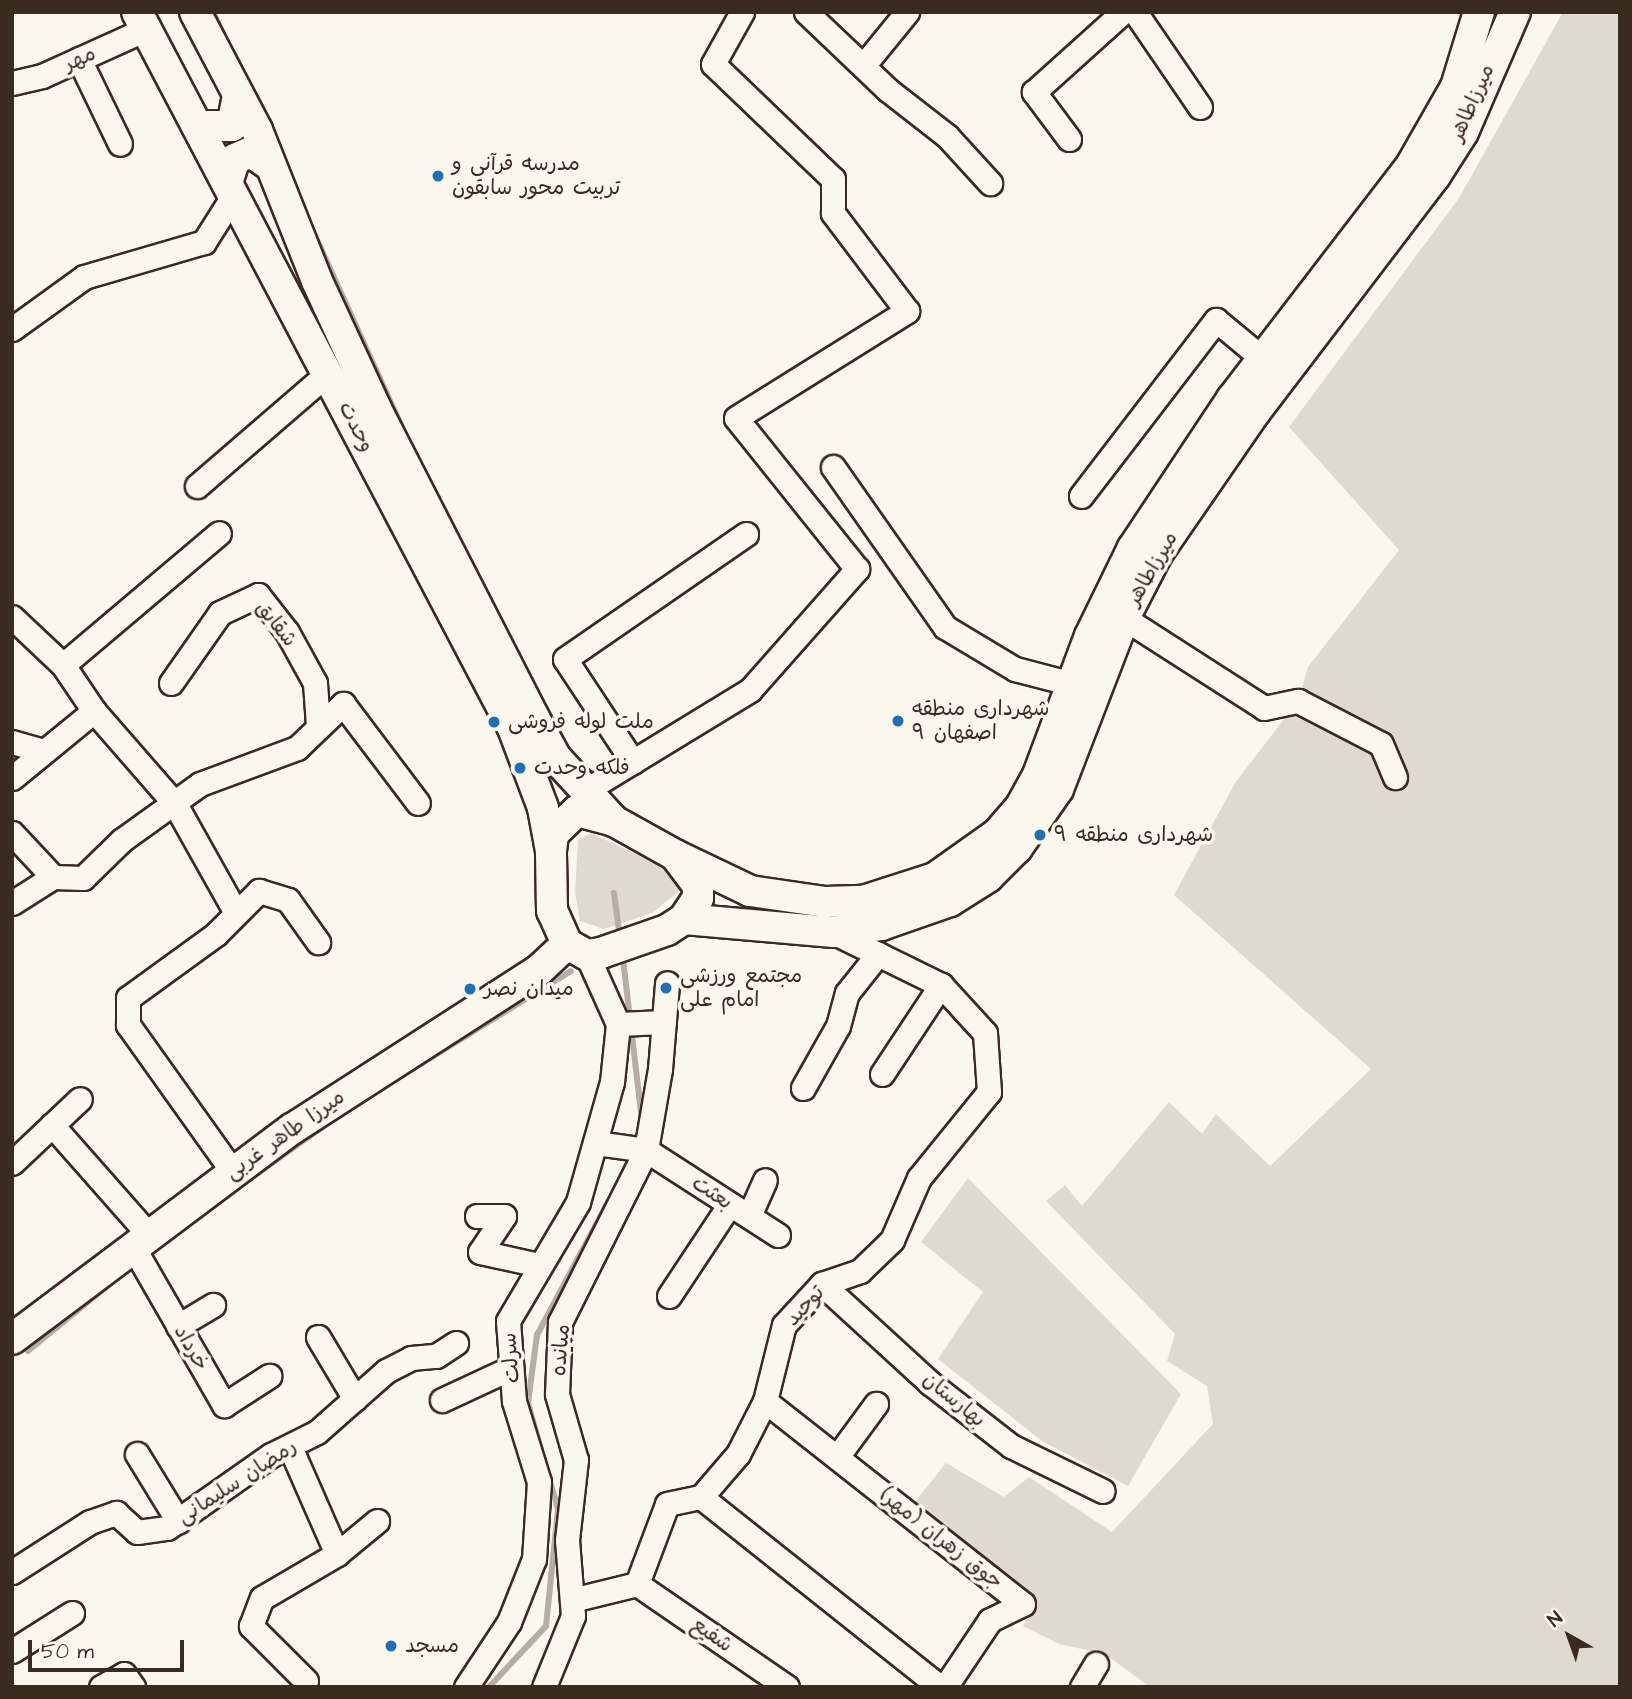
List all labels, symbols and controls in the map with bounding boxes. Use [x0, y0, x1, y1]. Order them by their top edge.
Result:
street label: مهر [60, 41, 100, 77]
street label: میرزاطاهر [1444, 61, 1500, 145]
place label: مدرسه قرآنی و تربیت محور سابقون [452, 151, 620, 201]
marker: مدرسه قرآنی و تربیت محور سابقون [430, 168, 446, 184]
street label: وحدت [333, 398, 379, 456]
street label: میرزاطاهر [1121, 527, 1183, 611]
street label: شقایق [250, 596, 302, 652]
place label: شهرداری منطقه ۹ اصفهان [912, 696, 1050, 746]
place label: ملت لوله فروشی [508, 709, 654, 735]
marker: شهرداری منطقه ۹ اصفهان [890, 713, 906, 729]
marker: ملت لوله فروشی [486, 714, 502, 730]
place label: فلکه وحدت [534, 755, 630, 781]
marker: فلکه وحدت [512, 760, 528, 776]
place label: شهرداری منطقه ۹ [1054, 822, 1213, 848]
marker: شهرداری منطقه ۹ [1032, 827, 1048, 843]
place label: مجتمع ورزشی امام علی [680, 963, 802, 1013]
place label: میدان نصر [484, 976, 574, 1002]
marker: مجتمع ورزشی امام علی [658, 980, 674, 996]
marker: میدان نصر [462, 981, 478, 997]
street label: میرزا طاهر غربی [220, 1085, 350, 1185]
street label: بعثت [687, 1171, 737, 1215]
street label: توحید [780, 1280, 830, 1332]
street label: خرداد [168, 1321, 214, 1375]
street label: میانده [546, 1323, 576, 1377]
street label: سرلت [497, 1332, 525, 1384]
street label: بهارستان [917, 1367, 991, 1433]
street label: رمضان سلیمانی [173, 1434, 301, 1530]
street label: جوق زهران (مهر) [874, 1483, 1008, 1595]
north arrow [1534, 1601, 1604, 1671]
text: N [1542, 1605, 1568, 1634]
street label: شفیع [687, 1612, 737, 1658]
scale bar [32, 1626, 187, 1670]
place label: مسجد [405, 1633, 459, 1659]
text: 50 m [41, 1637, 94, 1666]
marker: مسجد [383, 1638, 399, 1654]

